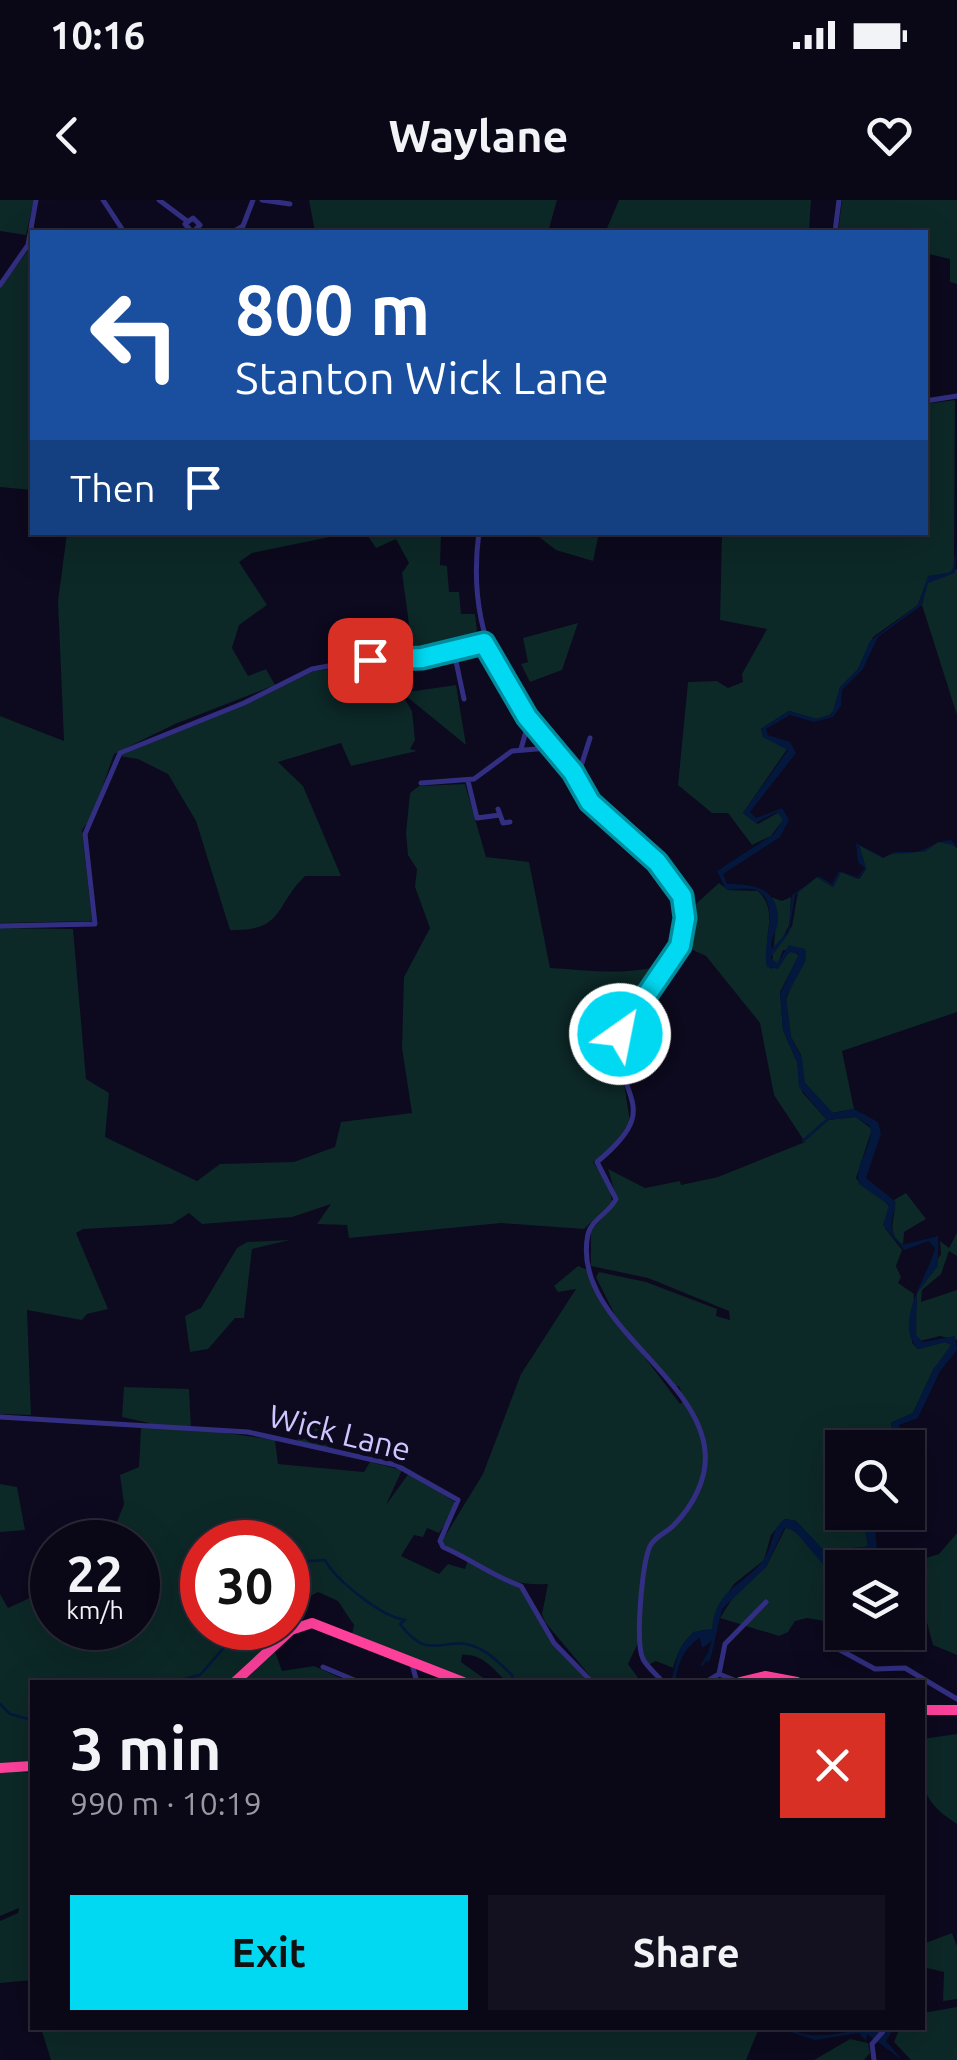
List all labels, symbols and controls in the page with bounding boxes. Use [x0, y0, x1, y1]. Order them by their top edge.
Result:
text: 10:16 [50, 14, 145, 56]
icon: back [40, 108, 95, 163]
icon: heart [862, 108, 917, 163]
text: Waylane [389, 110, 568, 161]
icon: left [70, 270, 200, 400]
text: 800 m [235, 270, 430, 348]
text: Stanton Wick Lane [235, 352, 609, 403]
icon: arrive [176, 460, 231, 515]
text: Then [70, 467, 156, 509]
pin [328, 618, 413, 703]
icon: arrive [343, 633, 398, 688]
position arrow [568, 982, 672, 1086]
street label: Wick Lane [265, 1397, 415, 1467]
map controls [825, 1430, 925, 1650]
button: search [825, 1430, 925, 1530]
speed limit sign: 30 [180, 1520, 310, 1650]
text: 22 [67, 1545, 123, 1601]
button: layers [825, 1550, 925, 1650]
text: km/h [66, 1596, 124, 1624]
button: close [780, 1713, 885, 1818]
text: 3 min [70, 1714, 222, 1781]
text: 990 m · 10:19 [70, 1785, 262, 1821]
button: Exit [70, 1895, 468, 2010]
button: Share [488, 1895, 885, 2010]

